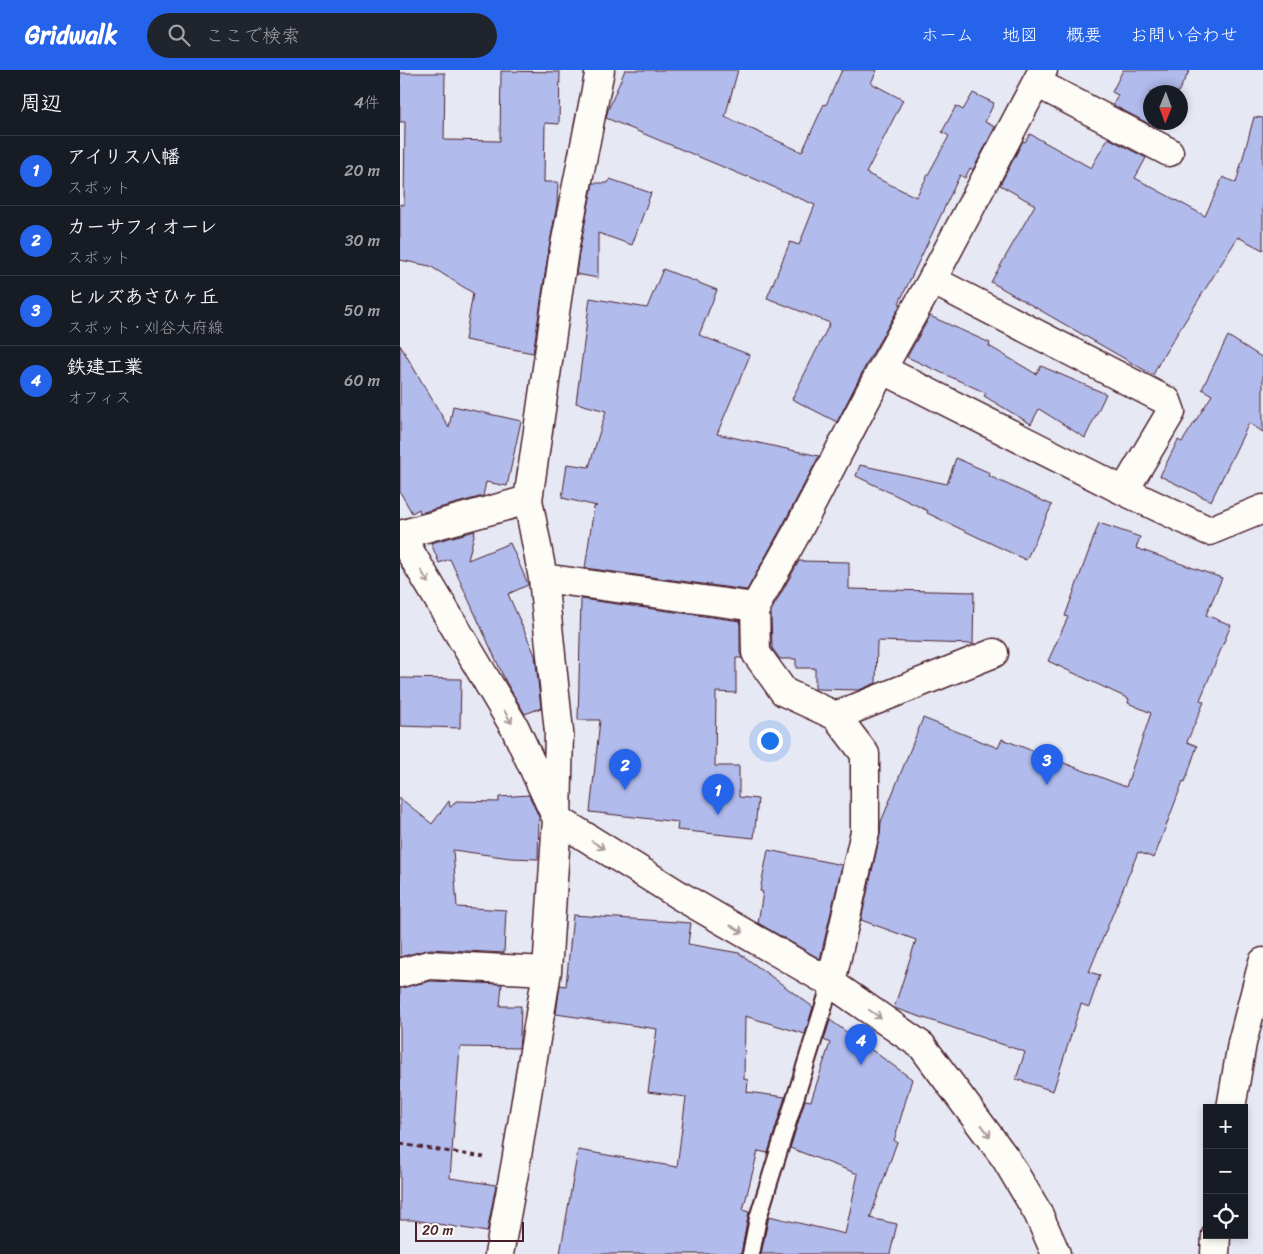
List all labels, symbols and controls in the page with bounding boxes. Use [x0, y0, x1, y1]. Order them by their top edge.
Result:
search box [147, 13, 497, 58]
text: Gridwalk [25, 14, 117, 56]
text: ここで検索 [205, 19, 300, 52]
text: ホーム [921, 19, 974, 51]
text: 地図 [1002, 19, 1038, 51]
text: 概要 [1066, 19, 1102, 51]
text: お問い合わせ [1130, 19, 1238, 51]
icon: search [165, 21, 193, 49]
text: 周辺 [20, 84, 62, 122]
north arrow [1143, 85, 1188, 130]
text: 4件 [354, 88, 380, 117]
text: アイリス八幡 [67, 140, 180, 173]
text: 1 [33, 156, 39, 185]
text: 20 m [344, 156, 380, 185]
text: スポット [67, 173, 131, 202]
text: カーサフィオーレ [67, 210, 217, 243]
text: 2 [31, 226, 41, 255]
text: 30 m [345, 226, 380, 255]
text: スポット [67, 243, 131, 272]
text: ヒルズあさひヶ丘 [67, 280, 219, 313]
text: 3 [32, 296, 40, 325]
text: 50 m [344, 296, 380, 325]
text: スポット · 刈谷大府線 [67, 313, 224, 342]
text: 鉄建工業 [67, 350, 143, 383]
text: 4 [31, 366, 41, 395]
text: 60 m [344, 366, 380, 395]
text: オフィス [67, 383, 131, 412]
one-way arrow [420, 570, 430, 584]
one-way arrow [503, 709, 513, 723]
your location [757, 728, 783, 754]
pin: 3 [1031, 744, 1063, 785]
pin: 2 [609, 749, 641, 790]
pin: 1 [702, 774, 734, 815]
one-way arrow [590, 840, 604, 850]
one-way arrow [729, 924, 744, 934]
one-way arrow [868, 1009, 882, 1019]
pin: 4 [845, 1024, 877, 1065]
map controls [1203, 1104, 1248, 1239]
button: + [1203, 1104, 1248, 1149]
one-way arrow [980, 1124, 991, 1137]
button: − [1203, 1149, 1248, 1194]
button: locate [1203, 1194, 1248, 1239]
text: 20 m [422, 1218, 453, 1243]
scale bar [415, 1219, 524, 1242]

